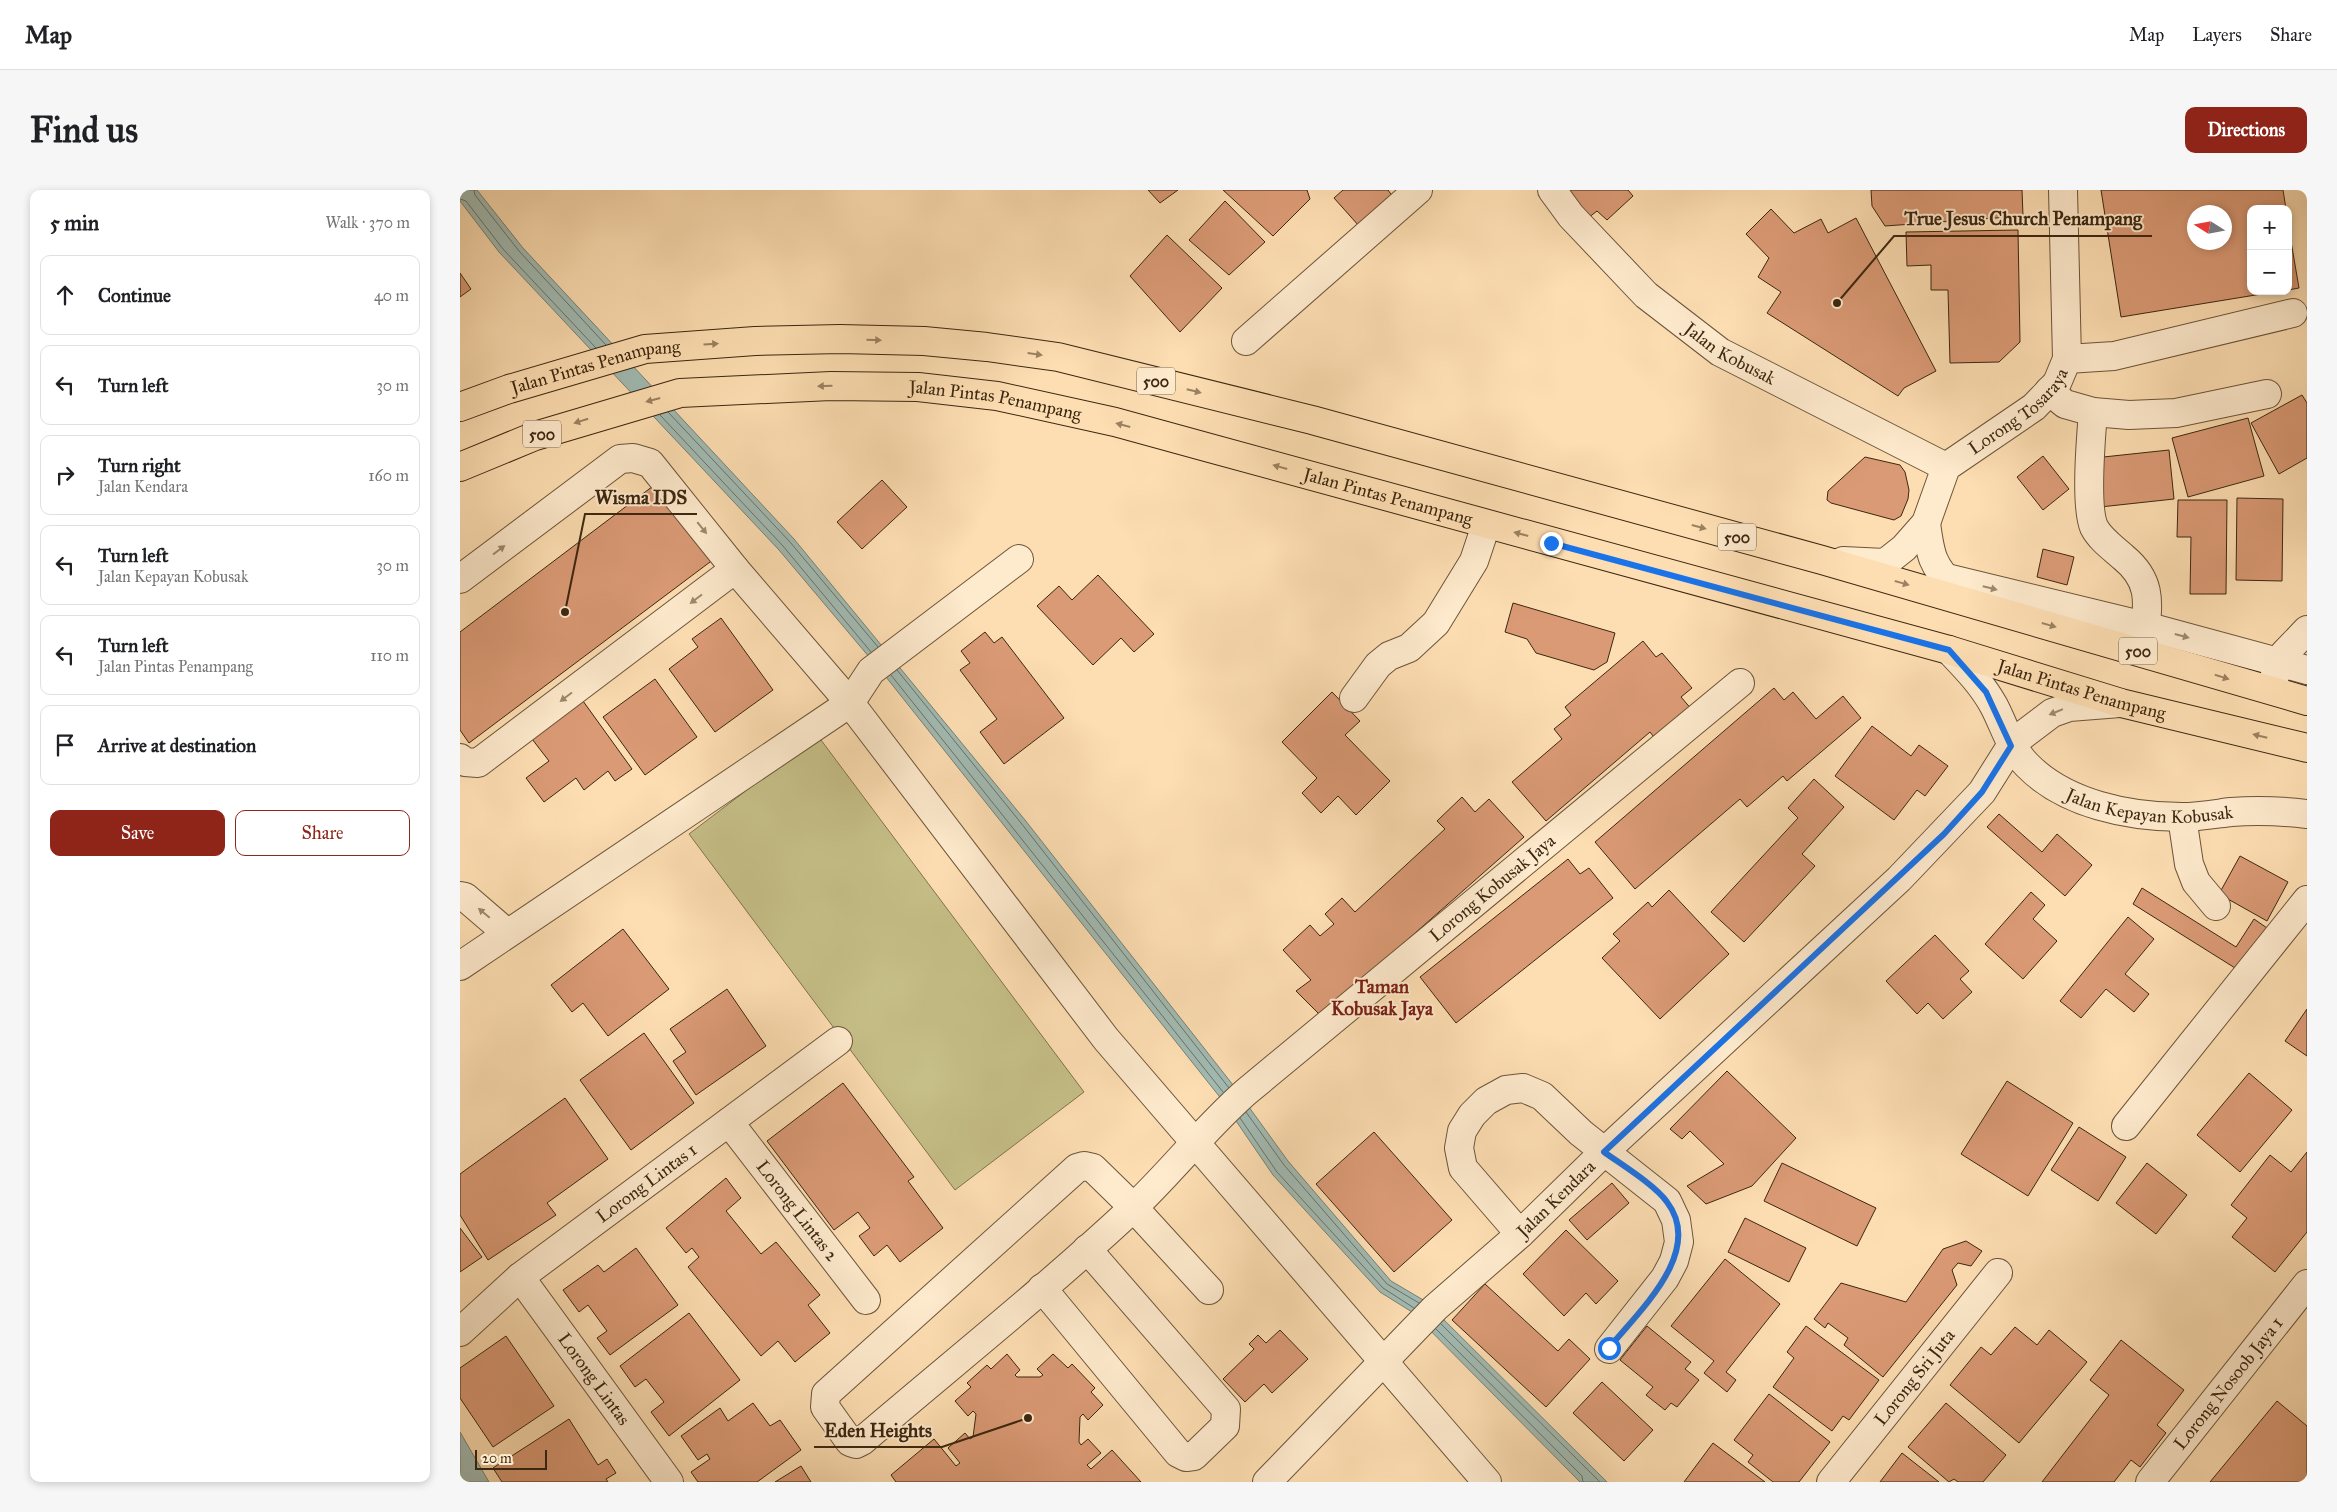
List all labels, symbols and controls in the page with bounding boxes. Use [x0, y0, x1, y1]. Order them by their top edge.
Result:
text: Map [25, 20, 72, 50]
text: Map [2129, 24, 2164, 46]
text: Layers [2192, 24, 2242, 46]
text: Share [2270, 24, 2312, 46]
button: Directions [2185, 107, 2307, 153]
text: Find us [30, 109, 138, 152]
callout: True Jesus Church Penampang [1894, 202, 2152, 236]
north arrow [2187, 205, 2232, 250]
map controls [2247, 205, 2292, 295]
button: + [2247, 205, 2292, 250]
text: True Jesus Church Penampang [1903, 207, 2143, 231]
text: 5 min [50, 210, 99, 236]
text: Walk · 370 m [326, 213, 410, 232]
button: − [2247, 250, 2292, 295]
icon: ahead [51, 281, 79, 309]
text: Continue [98, 284, 171, 307]
text: 40 m [374, 286, 409, 305]
street label: Jalan Kobusak [1678, 316, 1780, 390]
street label: Jalan Pintas Penampang [506, 335, 682, 400]
one-way arrow [866, 336, 882, 344]
one-way arrow [704, 340, 720, 348]
one-way arrow [1028, 350, 1044, 358]
street label: Lorong Tosaraya [1964, 365, 2073, 459]
road number: 500 [1137, 368, 1175, 395]
icon: left [51, 371, 79, 399]
text: Turn left [98, 374, 168, 397]
text: 30 m [376, 376, 409, 395]
street label: Jalan Pintas Penampang [907, 376, 1084, 426]
one-way arrow [816, 383, 832, 391]
one-way arrow [1186, 387, 1201, 395]
one-way arrow [646, 396, 661, 404]
one-way arrow [573, 418, 588, 426]
road number: 500 [523, 420, 561, 448]
one-way arrow [1116, 420, 1131, 428]
text: Turn right [98, 454, 181, 477]
icon: right [51, 461, 79, 489]
one-way arrow [1272, 463, 1287, 471]
street label: Jalan Pintas Penampang [1299, 463, 1476, 531]
text: 160 m [368, 466, 409, 485]
text: Jalan Kendara [98, 477, 188, 496]
callout: Wisma IDS [585, 480, 697, 514]
text: Wisma IDS [595, 486, 687, 509]
one-way arrow [697, 522, 707, 535]
one-way arrow [1692, 523, 1707, 531]
road number: 500 [1718, 524, 1756, 551]
one-way arrow [1513, 530, 1528, 538]
route end [1540, 532, 1563, 555]
text: Turn left [98, 544, 168, 567]
one-way arrow [492, 544, 505, 555]
icon: left [51, 551, 79, 579]
text: 30 m [376, 556, 409, 575]
text: Jalan Kepayan Kobusak [98, 567, 248, 586]
one-way arrow [1895, 579, 1910, 587]
one-way arrow [1983, 584, 1998, 592]
one-way arrow [689, 594, 703, 604]
one-way arrow [2042, 622, 2057, 630]
one-way arrow [2175, 632, 2190, 640]
text: Turn left [98, 634, 168, 657]
road number: 500 [2119, 638, 2157, 664]
icon: left [51, 641, 79, 669]
text: 110 m [370, 646, 409, 665]
street label: Jalan Pintas Penampang [1992, 654, 2169, 726]
text: Jalan Pintas Penampang [98, 657, 253, 676]
one-way arrow [2214, 673, 2229, 681]
one-way arrow [560, 691, 573, 702]
one-way arrow [2049, 708, 2063, 716]
icon: arrive [51, 731, 79, 759]
one-way arrow [2252, 732, 2267, 740]
text: Arrive at destination [98, 734, 256, 757]
street label: Jalan Kepayan Kobusak [2060, 783, 2235, 828]
button: Save [50, 810, 225, 856]
button: Share [235, 810, 410, 856]
street label: Lorong Kobusak Jaya [1425, 829, 1560, 947]
one-way arrow [478, 908, 491, 919]
district label: Taman Kobusak Jaya [1331, 975, 1434, 1021]
street label: Lorong Lintas 1 [592, 1139, 701, 1228]
street label: Jalan Kendara [1511, 1155, 1600, 1244]
street label: Lorong Lintas 2 [751, 1156, 843, 1266]
street label: Lorong Nosoob Jaya 1 [2169, 1312, 2288, 1454]
street label: Lorong Sri Juta [1870, 1325, 1960, 1430]
street label: Lorong Lintas [553, 1328, 635, 1429]
route start [1598, 1337, 1621, 1360]
callout: Eden Heights [814, 1413, 942, 1447]
text: Eden Heights [824, 1419, 932, 1443]
scale bar [475, 1447, 548, 1470]
text: 20 m [482, 1450, 512, 1467]

